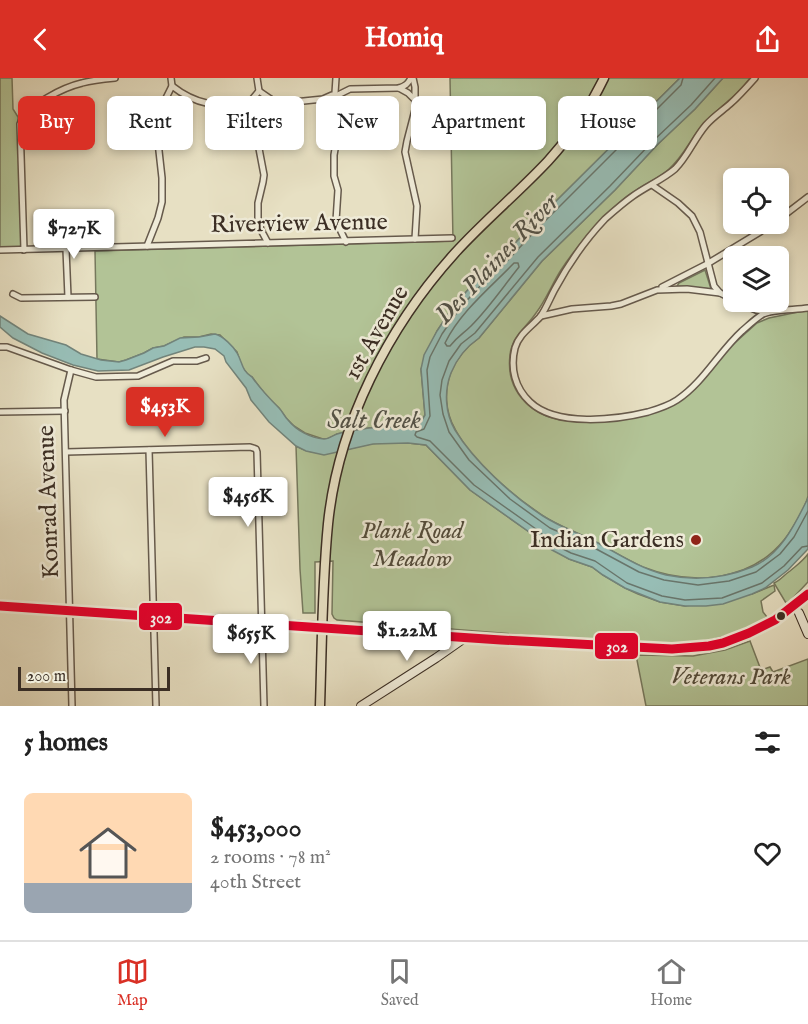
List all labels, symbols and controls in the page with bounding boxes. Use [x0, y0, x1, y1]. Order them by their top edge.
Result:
text: Homiq [365, 22, 443, 56]
icon: back [24, 23, 57, 56]
icon: share [751, 23, 784, 56]
chip: Buy [18, 96, 95, 150]
chip: Rent [107, 96, 193, 150]
chip: Filters [205, 96, 304, 150]
chip: New [316, 96, 399, 150]
chip: Apartment [411, 96, 546, 150]
chip: House [558, 96, 657, 150]
map controls [723, 168, 789, 312]
button: locate [723, 168, 789, 234]
water label: Des Plaines River [428, 186, 567, 332]
street label: Riverview Avenue [210, 207, 388, 241]
pin: $727K [32, 209, 116, 260]
text: $727K [47, 216, 101, 241]
button: layers [723, 246, 789, 312]
street label: 1st Avenue [338, 280, 416, 386]
pin: $453K [123, 387, 207, 438]
text: $453K [140, 394, 190, 419]
water label: Salt Creek [327, 404, 422, 437]
street label: Konrad Avenue [31, 425, 67, 579]
pin: $456K [206, 477, 290, 528]
text: $456K [223, 484, 273, 509]
park label: Plank Road Meadow [361, 516, 465, 575]
place label: Indian Gardens [530, 525, 684, 556]
marker: Indian Gardens [689, 533, 703, 547]
line badge: 302 [138, 602, 183, 631]
text: 302 [150, 609, 172, 629]
unlabelled marker [775, 610, 787, 622]
pin: $1.22M [358, 611, 456, 662]
pin: $655K [209, 614, 293, 665]
text: $1.22M [377, 618, 437, 643]
text: $655K [227, 621, 275, 646]
line badge: 302 [594, 632, 639, 660]
text: 302 [606, 638, 628, 658]
park label: Veterans Park [671, 662, 791, 693]
scale bar [18, 664, 170, 692]
text: 200 m [27, 667, 66, 687]
text: 5 homes [24, 726, 108, 759]
icon: filters [751, 726, 784, 759]
text: $453,000 [210, 812, 301, 845]
icon: home [72, 817, 144, 889]
icon: heart [751, 837, 784, 870]
text: 2 rooms · 78 m² [210, 845, 331, 870]
text: 40th Street [210, 870, 301, 895]
tab: Map [116, 955, 149, 1011]
tab: Saved [381, 955, 419, 1011]
tab: Home [650, 955, 692, 1011]

